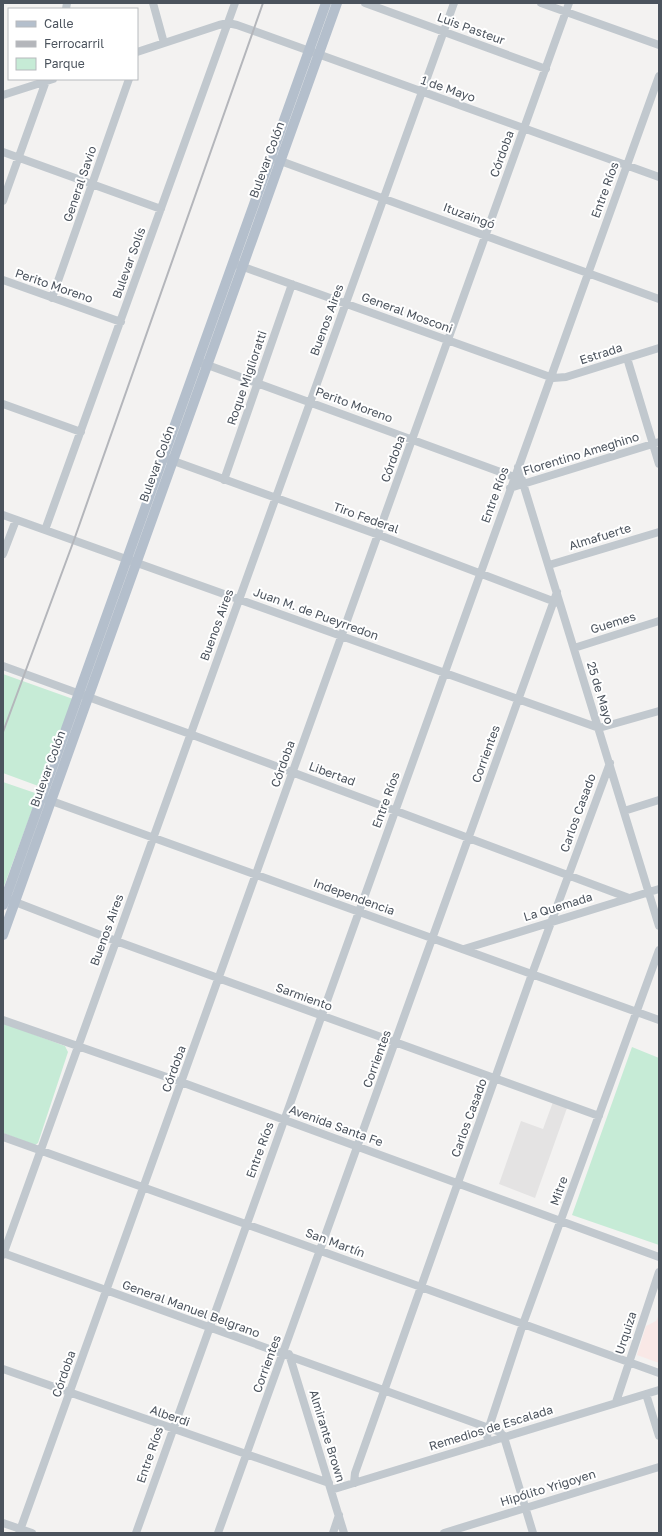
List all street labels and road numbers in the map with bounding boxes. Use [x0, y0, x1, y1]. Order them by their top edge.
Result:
street label: Luis Pasteur [435, 9, 507, 48]
street label: 1 de Mayo [419, 72, 477, 105]
street label: Bulevar Colón [246, 120, 287, 200]
street label: Córdoba [486, 128, 517, 179]
street label: General Savio [60, 144, 100, 224]
street label: Entre Ríos [587, 160, 622, 220]
street label: Ituzaingó [441, 199, 497, 232]
street label: Bulevar Solís [109, 225, 148, 301]
street label: Perito Moreno [13, 265, 95, 306]
street label: Buenos Aires [307, 282, 346, 358]
street label: General Mosconi [359, 289, 455, 336]
street label: Roque Miglioratti [223, 329, 270, 427]
street label: Estrada [578, 340, 624, 367]
street label: Perito Moreno [313, 384, 395, 425]
street label: Bulevar Colón [136, 424, 177, 504]
street label: Florentino Ameghino [521, 429, 641, 478]
street label: Córdoba [377, 433, 408, 484]
street label: Entre Ríos [477, 465, 512, 525]
street label: Tiro Federal [331, 499, 401, 536]
street label: Almafuerte [567, 520, 633, 553]
street label: Juan M. de Pueyrredon [252, 584, 381, 643]
street label: Buenos Aires [197, 587, 236, 663]
street label: Guemes [588, 609, 637, 637]
street label: 25 de Mayo [584, 660, 617, 726]
street label: Corrientes [468, 723, 503, 785]
street label: Bulevar Colón [27, 729, 68, 809]
street label: Córdoba [267, 738, 298, 789]
street label: Libertad [307, 758, 357, 789]
street label: Entre Ríos [368, 770, 403, 830]
street label: Carlos Casado [556, 771, 599, 854]
street label: Independencia [311, 875, 397, 918]
street label: La Quemada [522, 889, 594, 924]
street label: Buenos Aires [87, 892, 126, 968]
street label: Sarmiento [274, 979, 335, 1014]
street label: Corrientes [359, 1028, 394, 1090]
street label: Córdoba [158, 1043, 189, 1094]
street label: Carlos Casado [447, 1076, 490, 1159]
street label: Avenida Santa Fe [287, 1102, 385, 1149]
street label: Entre Ríos [242, 1120, 277, 1180]
street label: Mitre [546, 1174, 571, 1207]
street label: San Martín [303, 1225, 367, 1260]
street label: General Manuel Belgrano [120, 1277, 262, 1340]
street label: Urquiza [612, 1310, 639, 1356]
street label: Corrientes [249, 1333, 284, 1395]
street label: Córdoba [49, 1348, 79, 1399]
street label: Almirante Brown [306, 1388, 349, 1484]
street label: Alberdi [148, 1402, 192, 1429]
street label: Remedios de Escalada [427, 1402, 555, 1454]
street label: Entre Ríos [133, 1425, 166, 1485]
street label: Hipólito Yrigoyen [498, 1466, 597, 1509]

